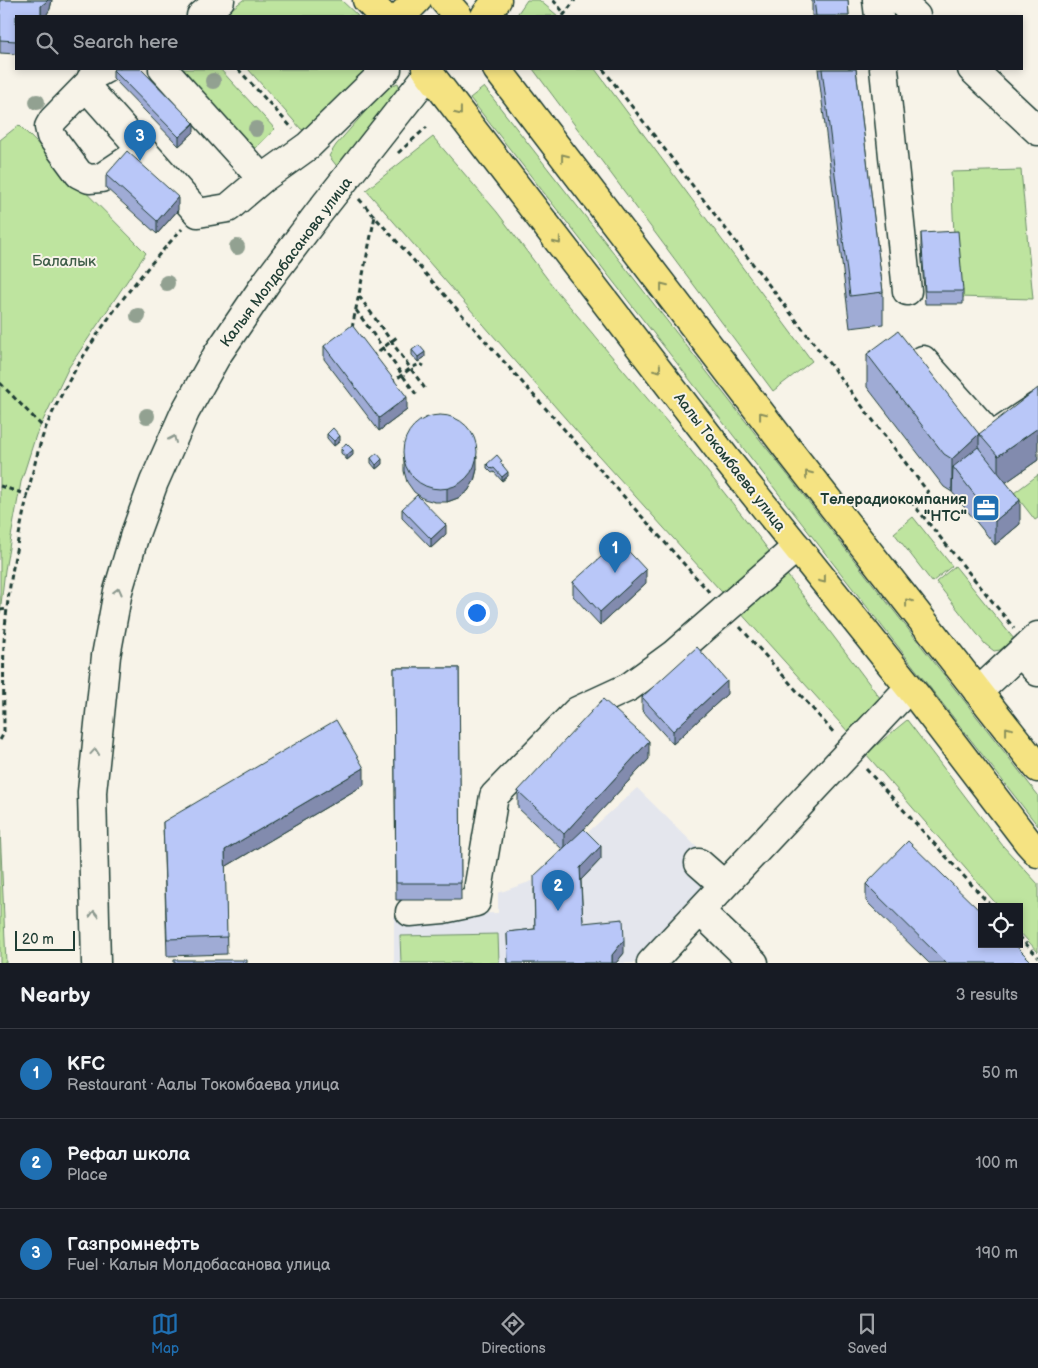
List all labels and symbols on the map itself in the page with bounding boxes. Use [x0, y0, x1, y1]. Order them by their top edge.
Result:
one-way arrow [453, 106, 461, 115]
pin: 3 [124, 120, 156, 161]
one-way arrow [561, 153, 570, 163]
street label: Калыя Молдобасанова улица [216, 173, 357, 351]
one-way arrow [553, 235, 561, 244]
park label: Балалык [32, 252, 96, 271]
one-way arrow [660, 283, 668, 292]
one-way arrow [652, 363, 660, 372]
street label: Аалы Токомбаева улица [669, 388, 790, 536]
one-way arrow [758, 411, 767, 420]
one-way arrow [167, 435, 178, 444]
one-way arrow [805, 471, 813, 480]
place label: Телерадиокомпания "НТС" [820, 490, 967, 526]
office icon: Телерадиокомпания "НТС" [971, 493, 1001, 523]
pin: 1 [599, 532, 631, 573]
one-way arrow [817, 574, 825, 583]
one-way arrow [112, 587, 123, 596]
one-way arrow [905, 599, 913, 608]
your location [464, 600, 490, 626]
one-way arrow [1005, 726, 1014, 736]
one-way arrow [90, 748, 101, 756]
pin: 2 [542, 870, 574, 911]
one-way arrow [89, 910, 100, 918]
scale bar [15, 928, 75, 951]

